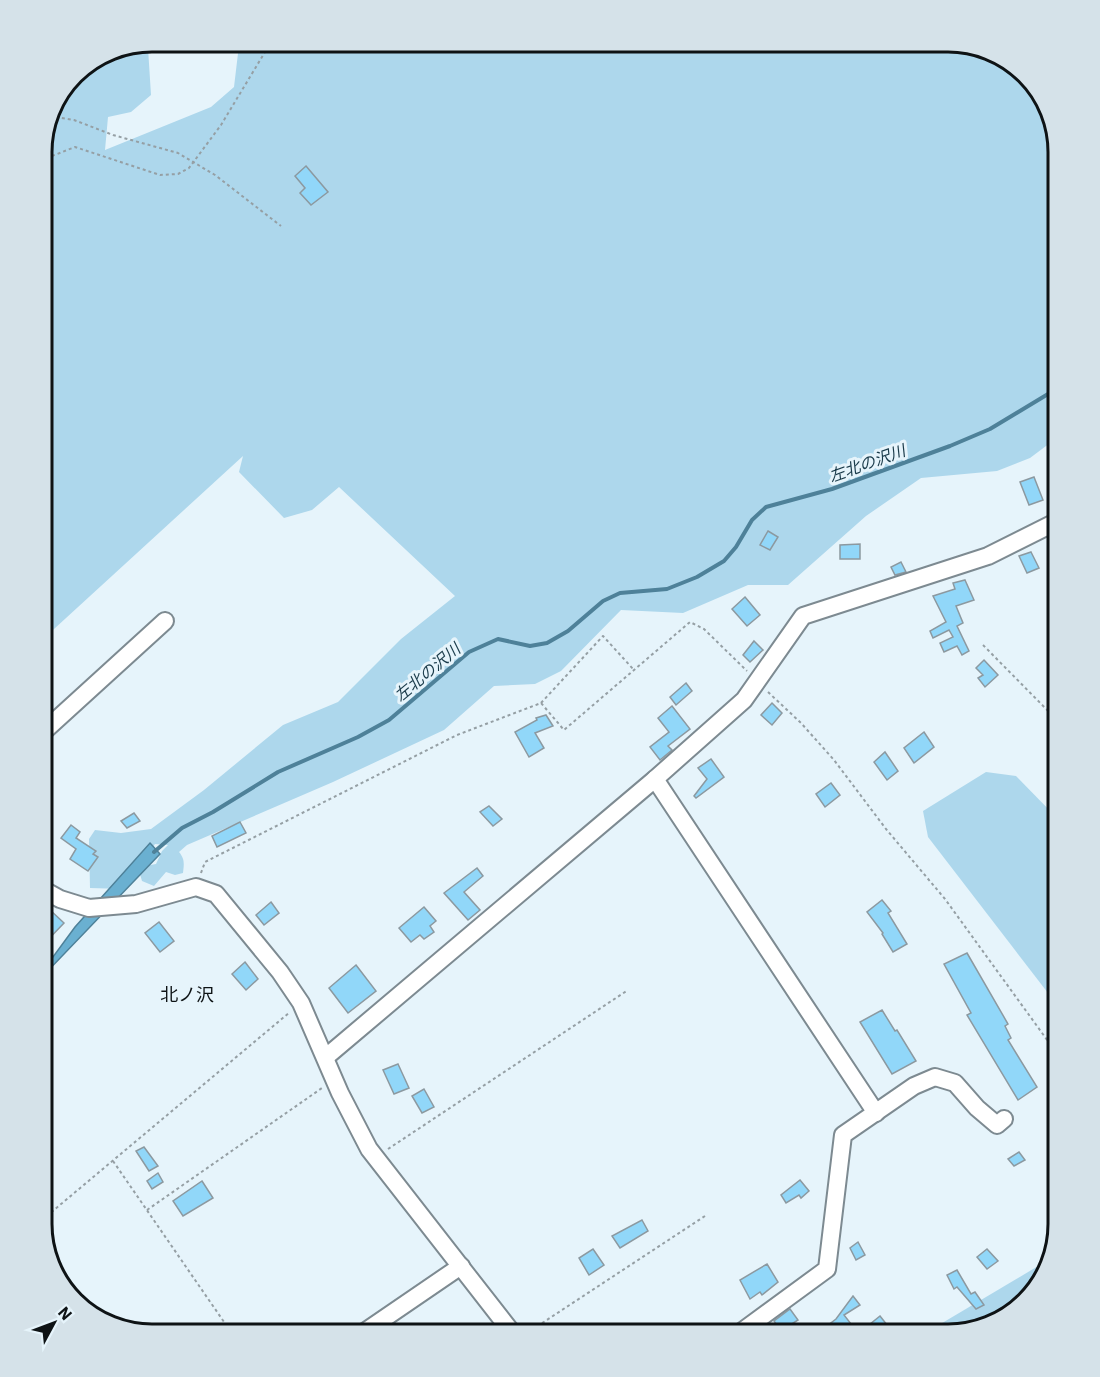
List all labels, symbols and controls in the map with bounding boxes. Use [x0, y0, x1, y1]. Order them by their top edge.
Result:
water label: 左北の沢川 [826, 439, 910, 486]
water label: 左北の沢川 [390, 637, 466, 705]
district label: 北ノ沢 [160, 983, 214, 1006]
north arrow [24, 1293, 84, 1353]
text: N [54, 1302, 77, 1324]

